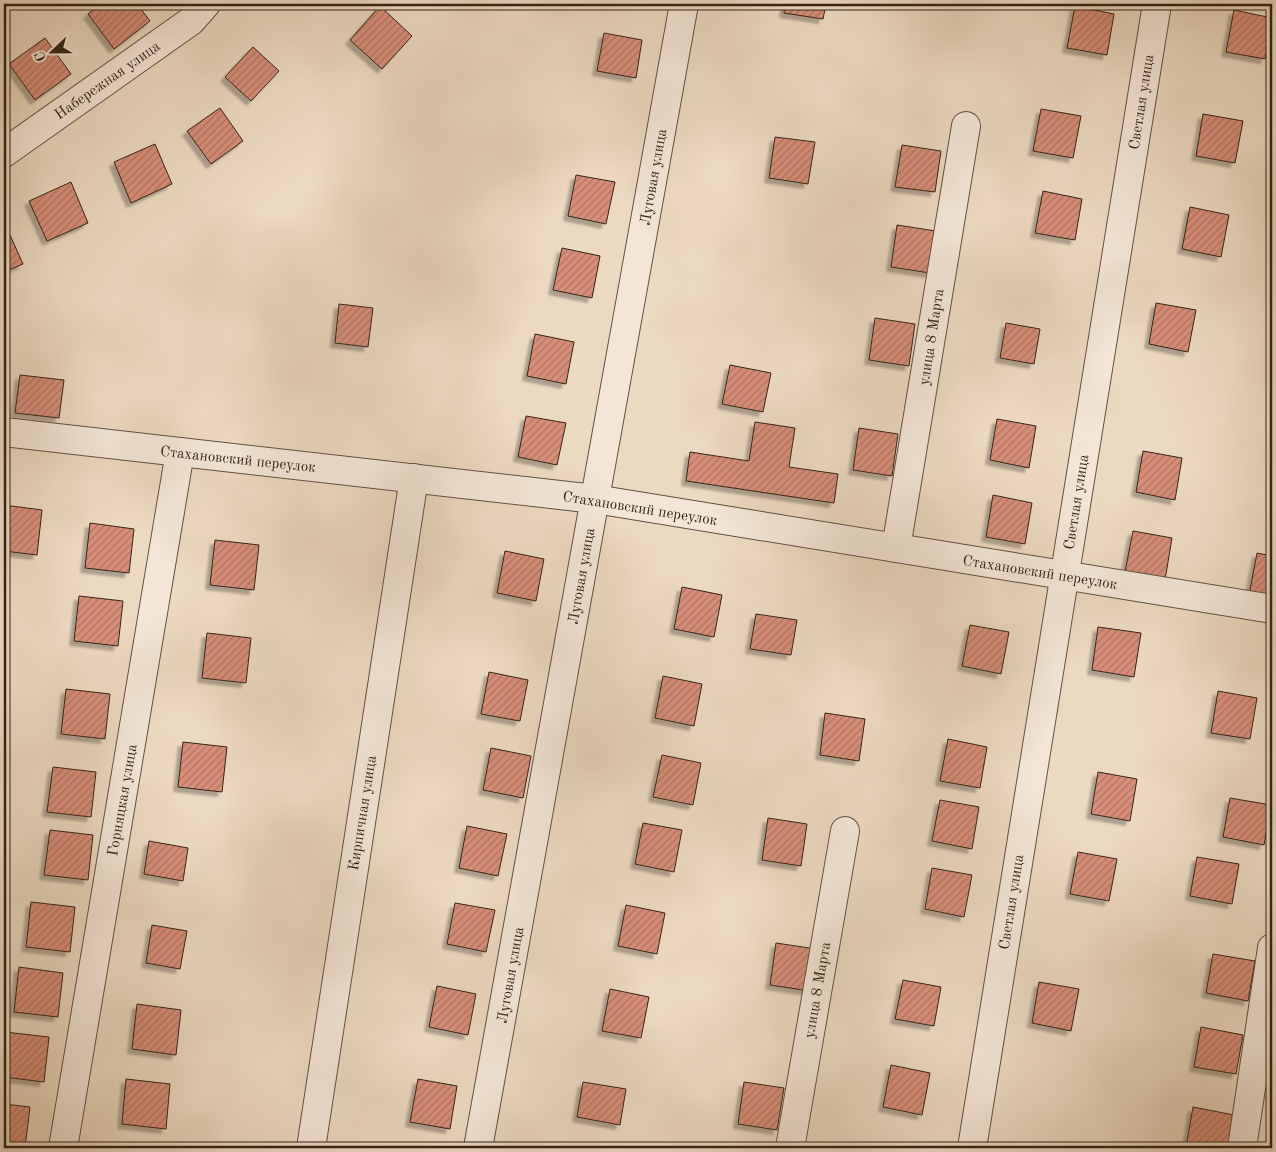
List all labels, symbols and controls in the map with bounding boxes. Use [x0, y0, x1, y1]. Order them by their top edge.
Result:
north arrow [28, 28, 78, 78]
street label: Набережная улица [52, 39, 164, 123]
text: С [33, 50, 49, 63]
street label: Светлая улица [1128, 53, 1158, 151]
street label: Луговая улица [639, 127, 670, 227]
street label: улица 8 Марта [917, 287, 948, 387]
street label: Стахановский переулок [159, 445, 317, 476]
street label: Светлая улица [1063, 453, 1093, 551]
street label: Стахановский переулок [561, 490, 719, 529]
street label: Луговая улица [567, 526, 598, 626]
street label: Стахановский переулок [961, 554, 1119, 593]
street label: Горняцкая улица [106, 743, 141, 857]
street label: Кирпичная улица [347, 754, 380, 872]
street label: Светлая улица [998, 853, 1028, 951]
street label: Луговая улица [496, 925, 527, 1025]
street label: улица 8 Марта [803, 940, 834, 1040]

